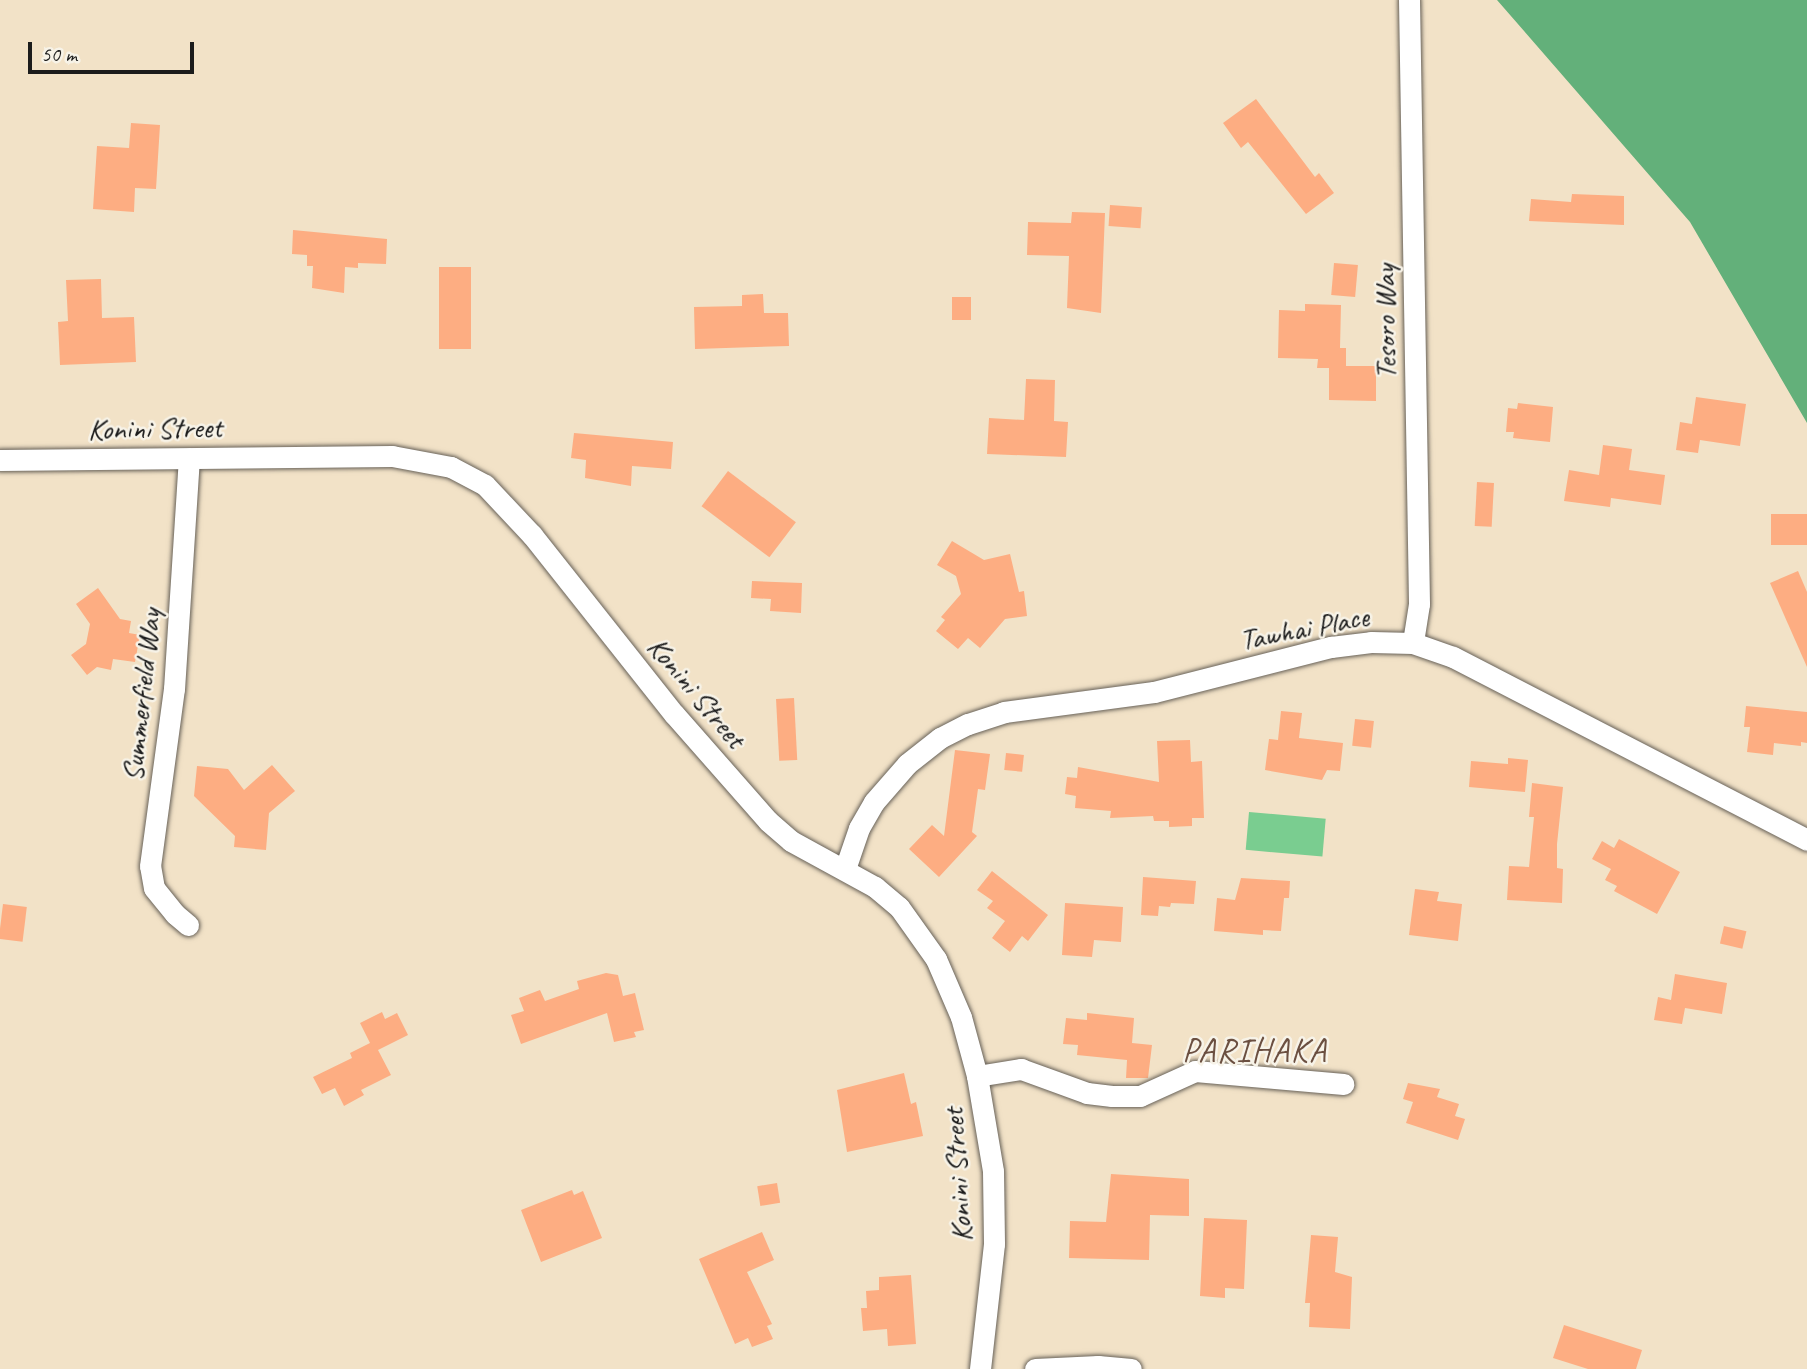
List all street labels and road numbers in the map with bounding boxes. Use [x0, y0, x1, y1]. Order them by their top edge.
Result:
street label: Tesoro Way [1366, 264, 1404, 380]
street label: Konini Street [87, 409, 223, 447]
street label: Tawhai Place [1236, 598, 1372, 658]
street label: Summerfield Way [114, 607, 168, 783]
street label: Konini Street [640, 629, 754, 755]
street label: Konini Street [934, 1106, 980, 1244]

